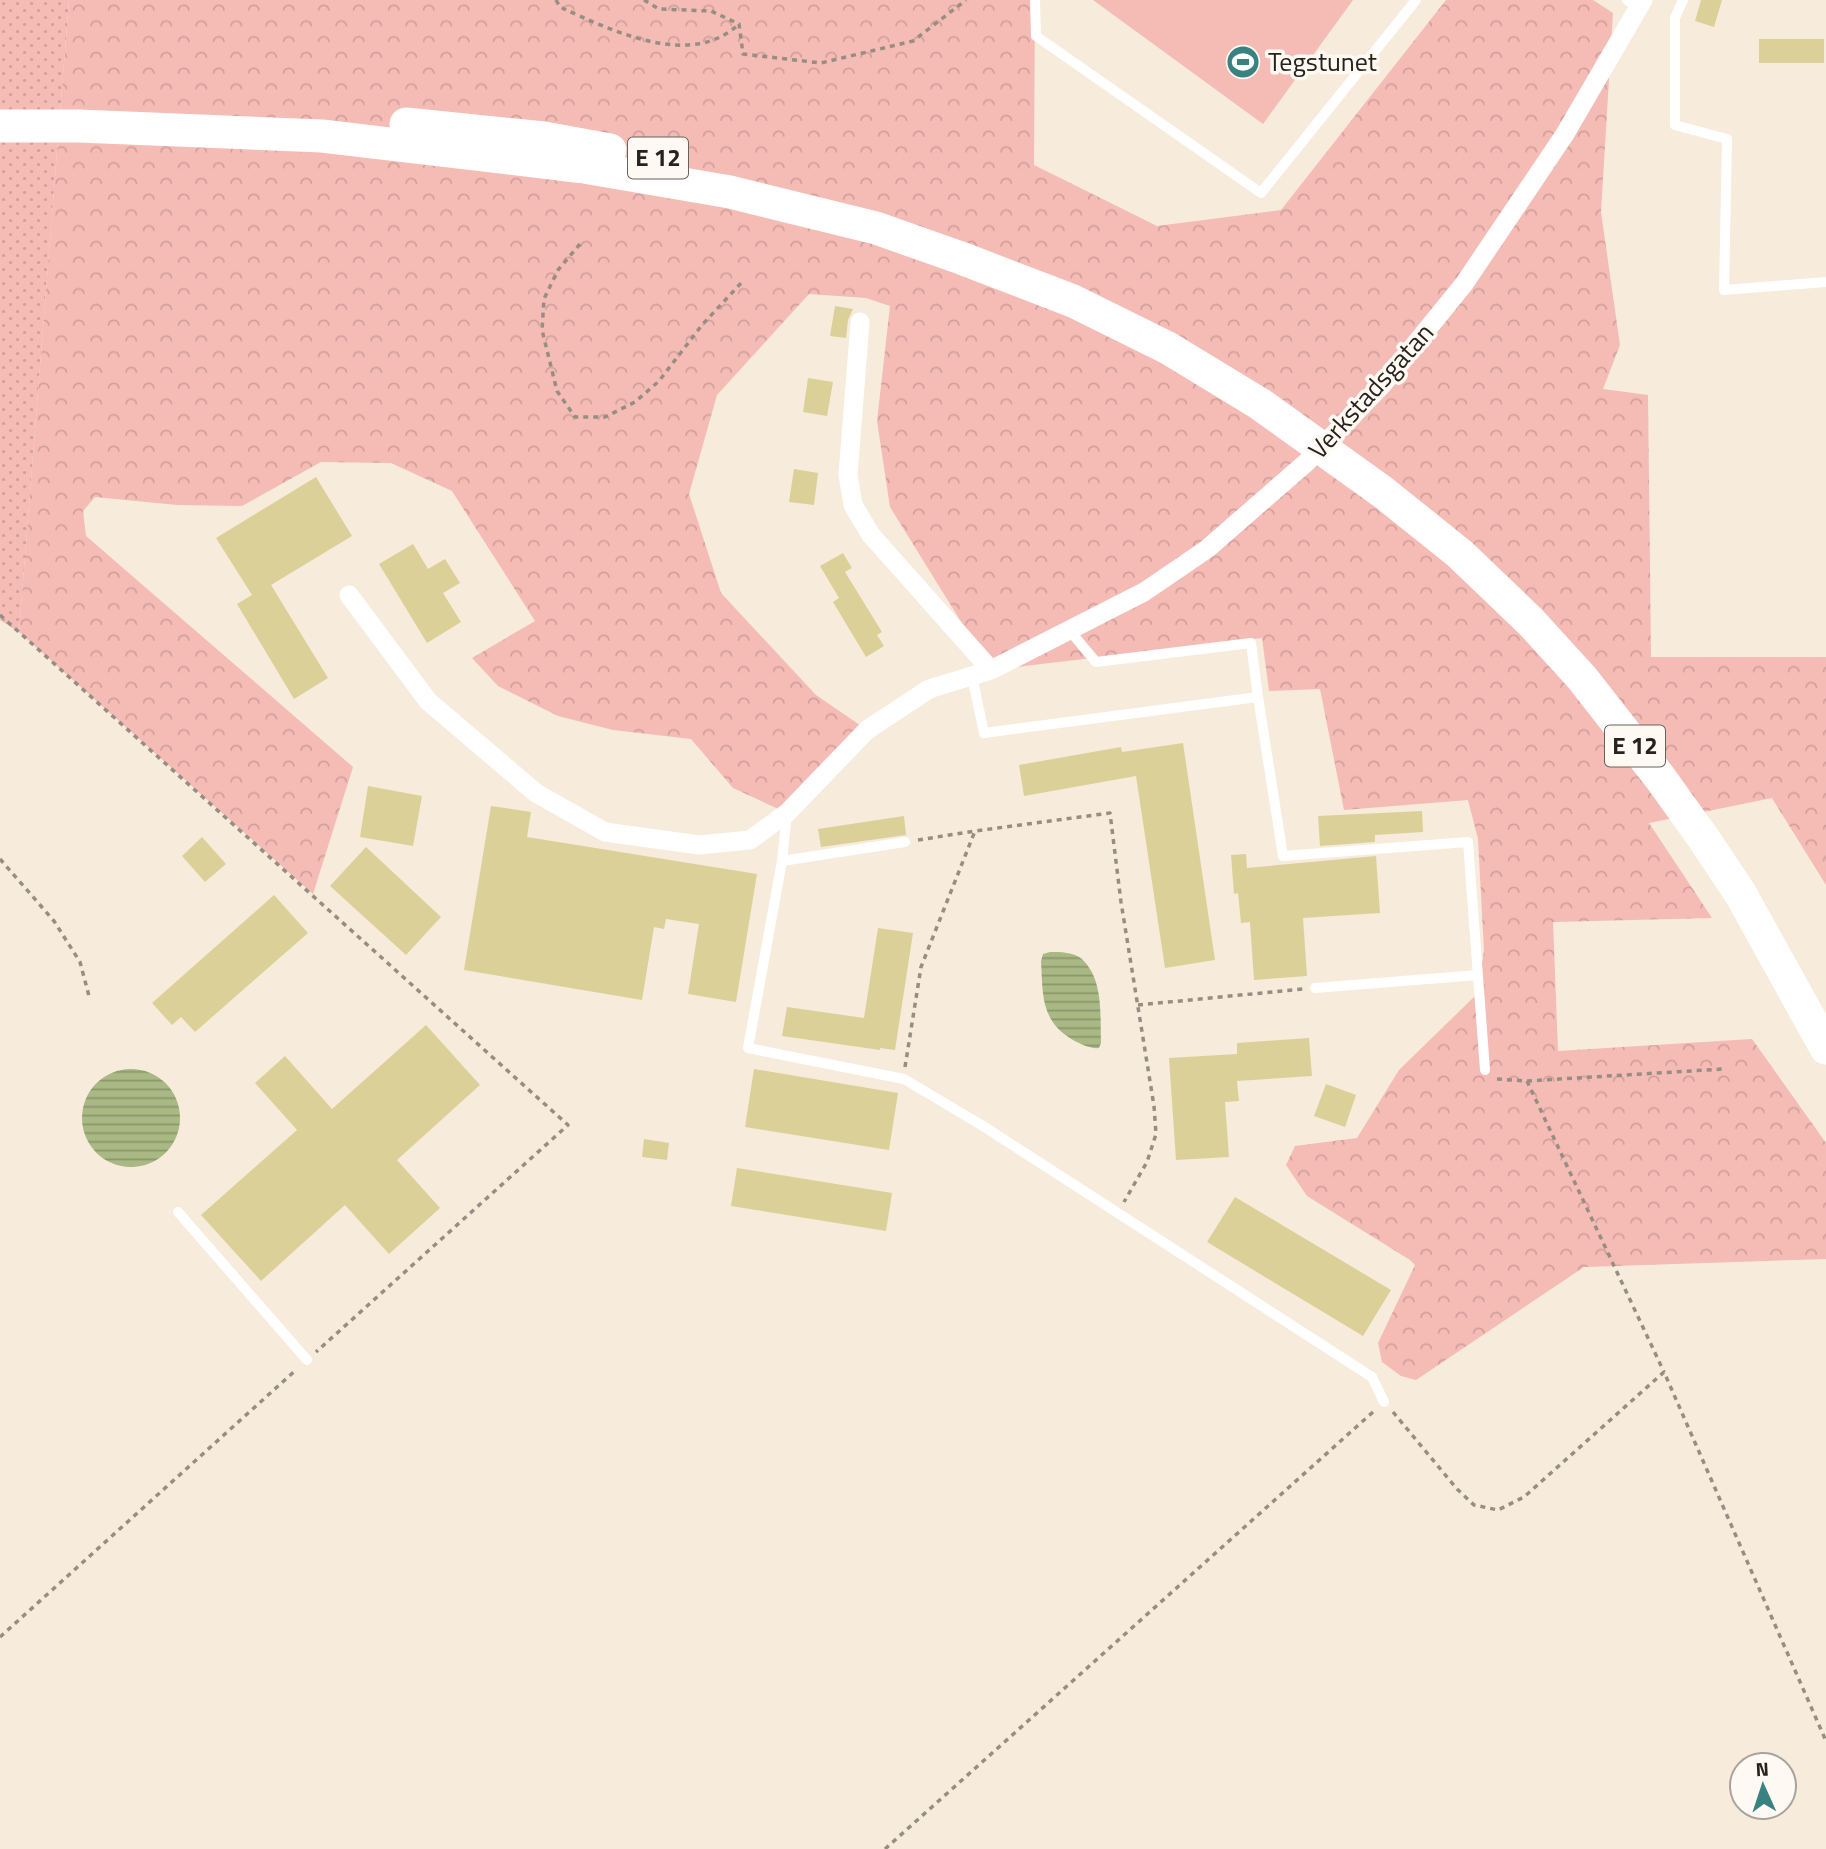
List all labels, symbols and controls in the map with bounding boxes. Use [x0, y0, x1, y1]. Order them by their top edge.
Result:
place label: Tegstunet [1268, 42, 1377, 81]
sports icon: Tegstunet [1224, 43, 1262, 81]
road number: E 12 [628, 138, 688, 178]
street label: Verkstadsgatan [1299, 314, 1442, 467]
road number: E 12 [1605, 726, 1665, 766]
north arrow [1728, 1751, 1798, 1821]
text: N [1755, 1754, 1769, 1783]

